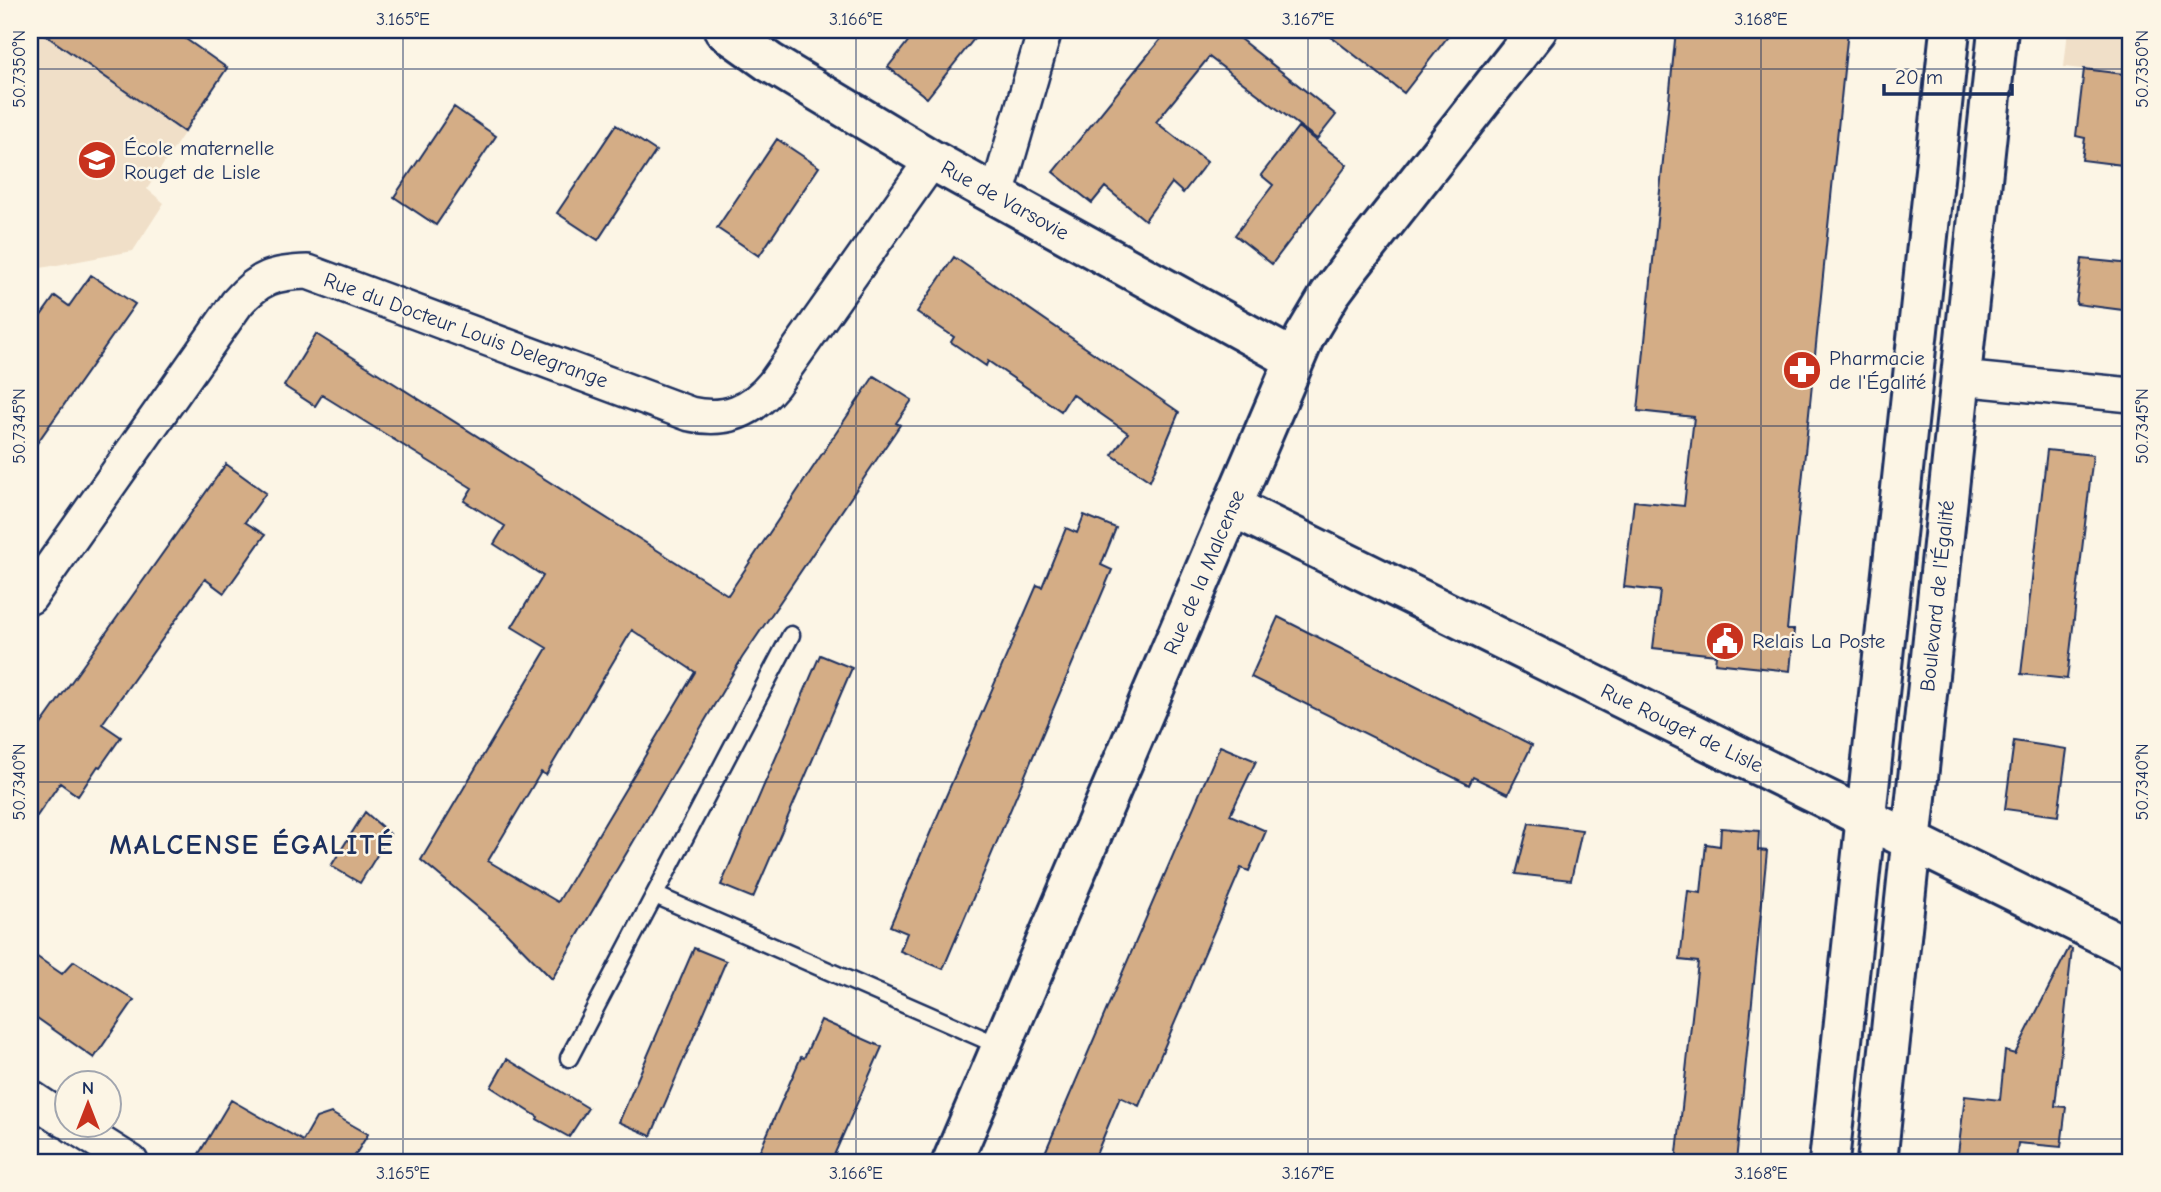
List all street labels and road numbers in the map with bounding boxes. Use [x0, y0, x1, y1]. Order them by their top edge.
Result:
street label: Rue de Varsovie [937, 155, 1073, 245]
street label: Rue du Docteur Louis Delegrange [321, 267, 611, 393]
street label: Rue de la Malcense [1158, 486, 1250, 658]
street label: Boulevard de l'Égalité [1915, 499, 1959, 693]
street label: Rue Rouget de Lisle [1597, 678, 1767, 778]

